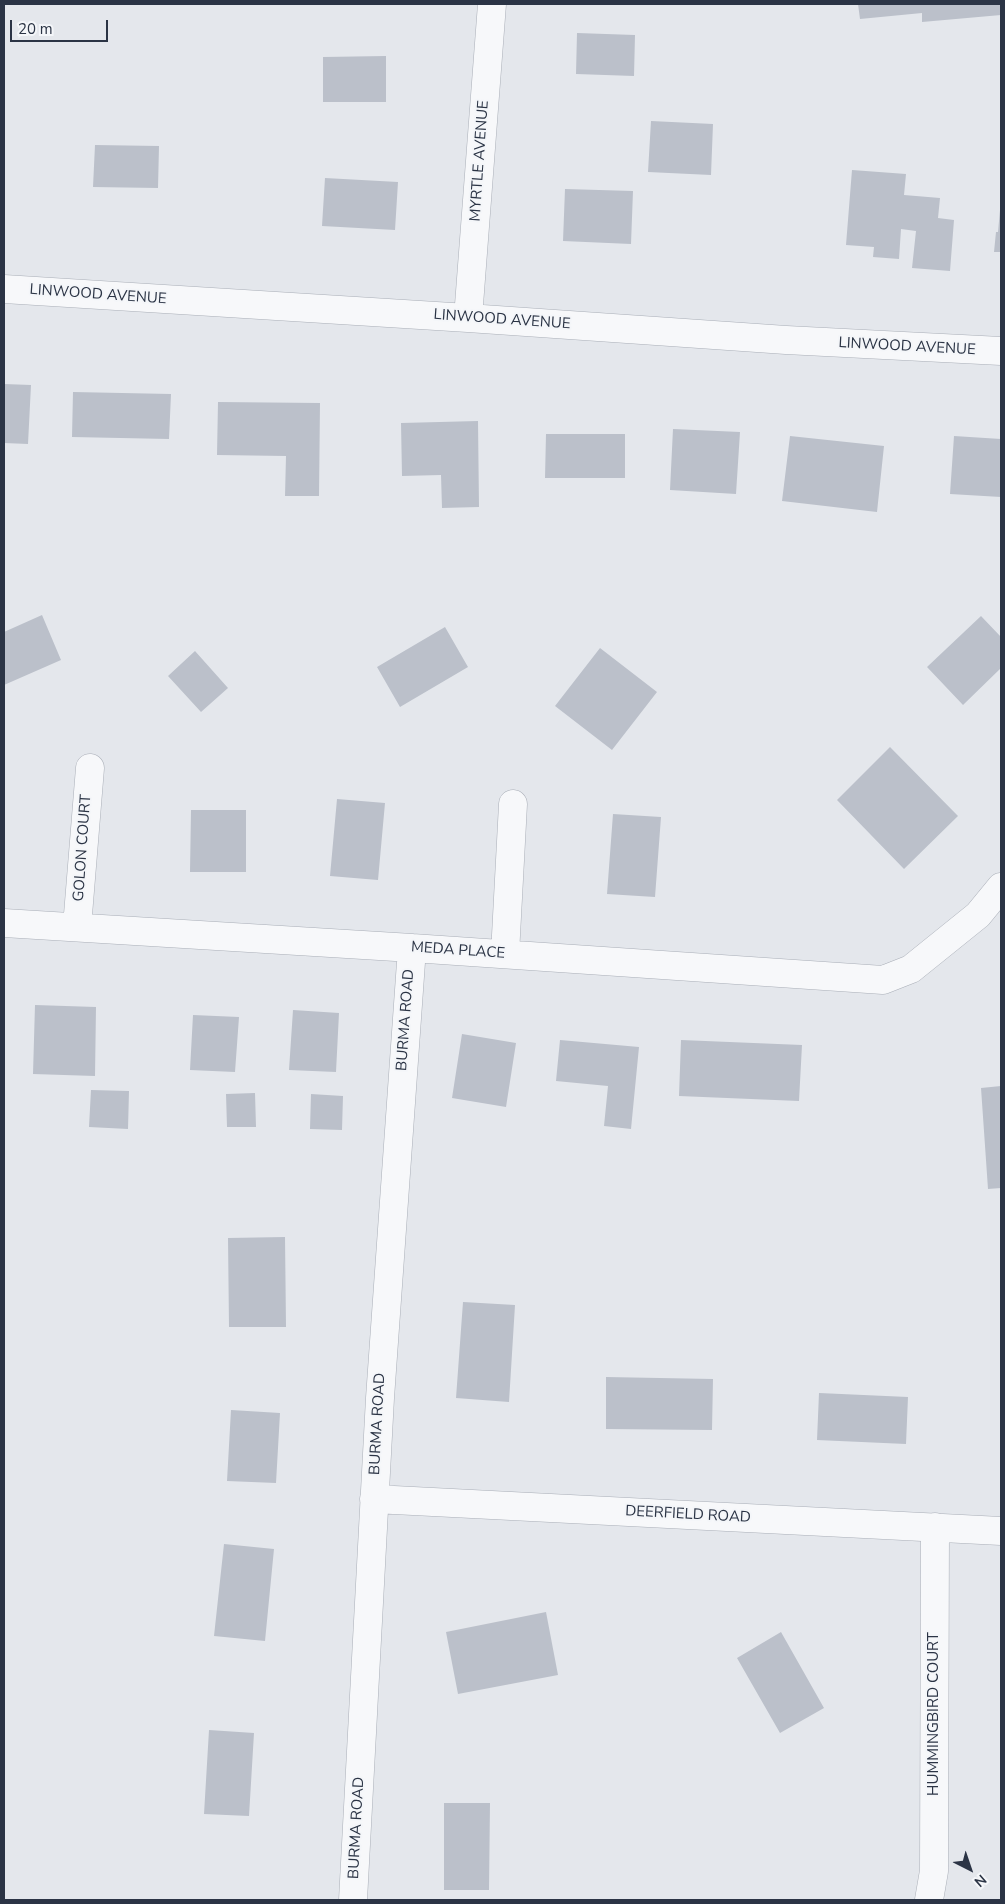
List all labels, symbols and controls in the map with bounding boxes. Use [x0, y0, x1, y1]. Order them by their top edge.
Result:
scale bar [12, 10, 110, 42]
text: 20 m [18, 19, 53, 39]
street label: MYRTLE AVENUE [467, 100, 493, 222]
street label: LINWOOD AVENUE [29, 281, 167, 309]
street label: LINWOOD AVENUE [433, 306, 571, 334]
street label: LINWOOD AVENUE [838, 334, 976, 360]
street label: GOLON COURT [70, 794, 96, 902]
street label: MEDA PLACE [410, 939, 506, 963]
street label: BURMA ROAD [393, 968, 419, 1072]
street label: BURMA ROAD [366, 1373, 390, 1475]
street label: DEERFIELD ROAD [625, 1503, 751, 1527]
street label: HUMMINGBIRD COURT [925, 1632, 943, 1796]
street label: BURMA ROAD [345, 1777, 369, 1879]
north arrow [945, 1844, 995, 1894]
text: N [970, 1870, 990, 1891]

